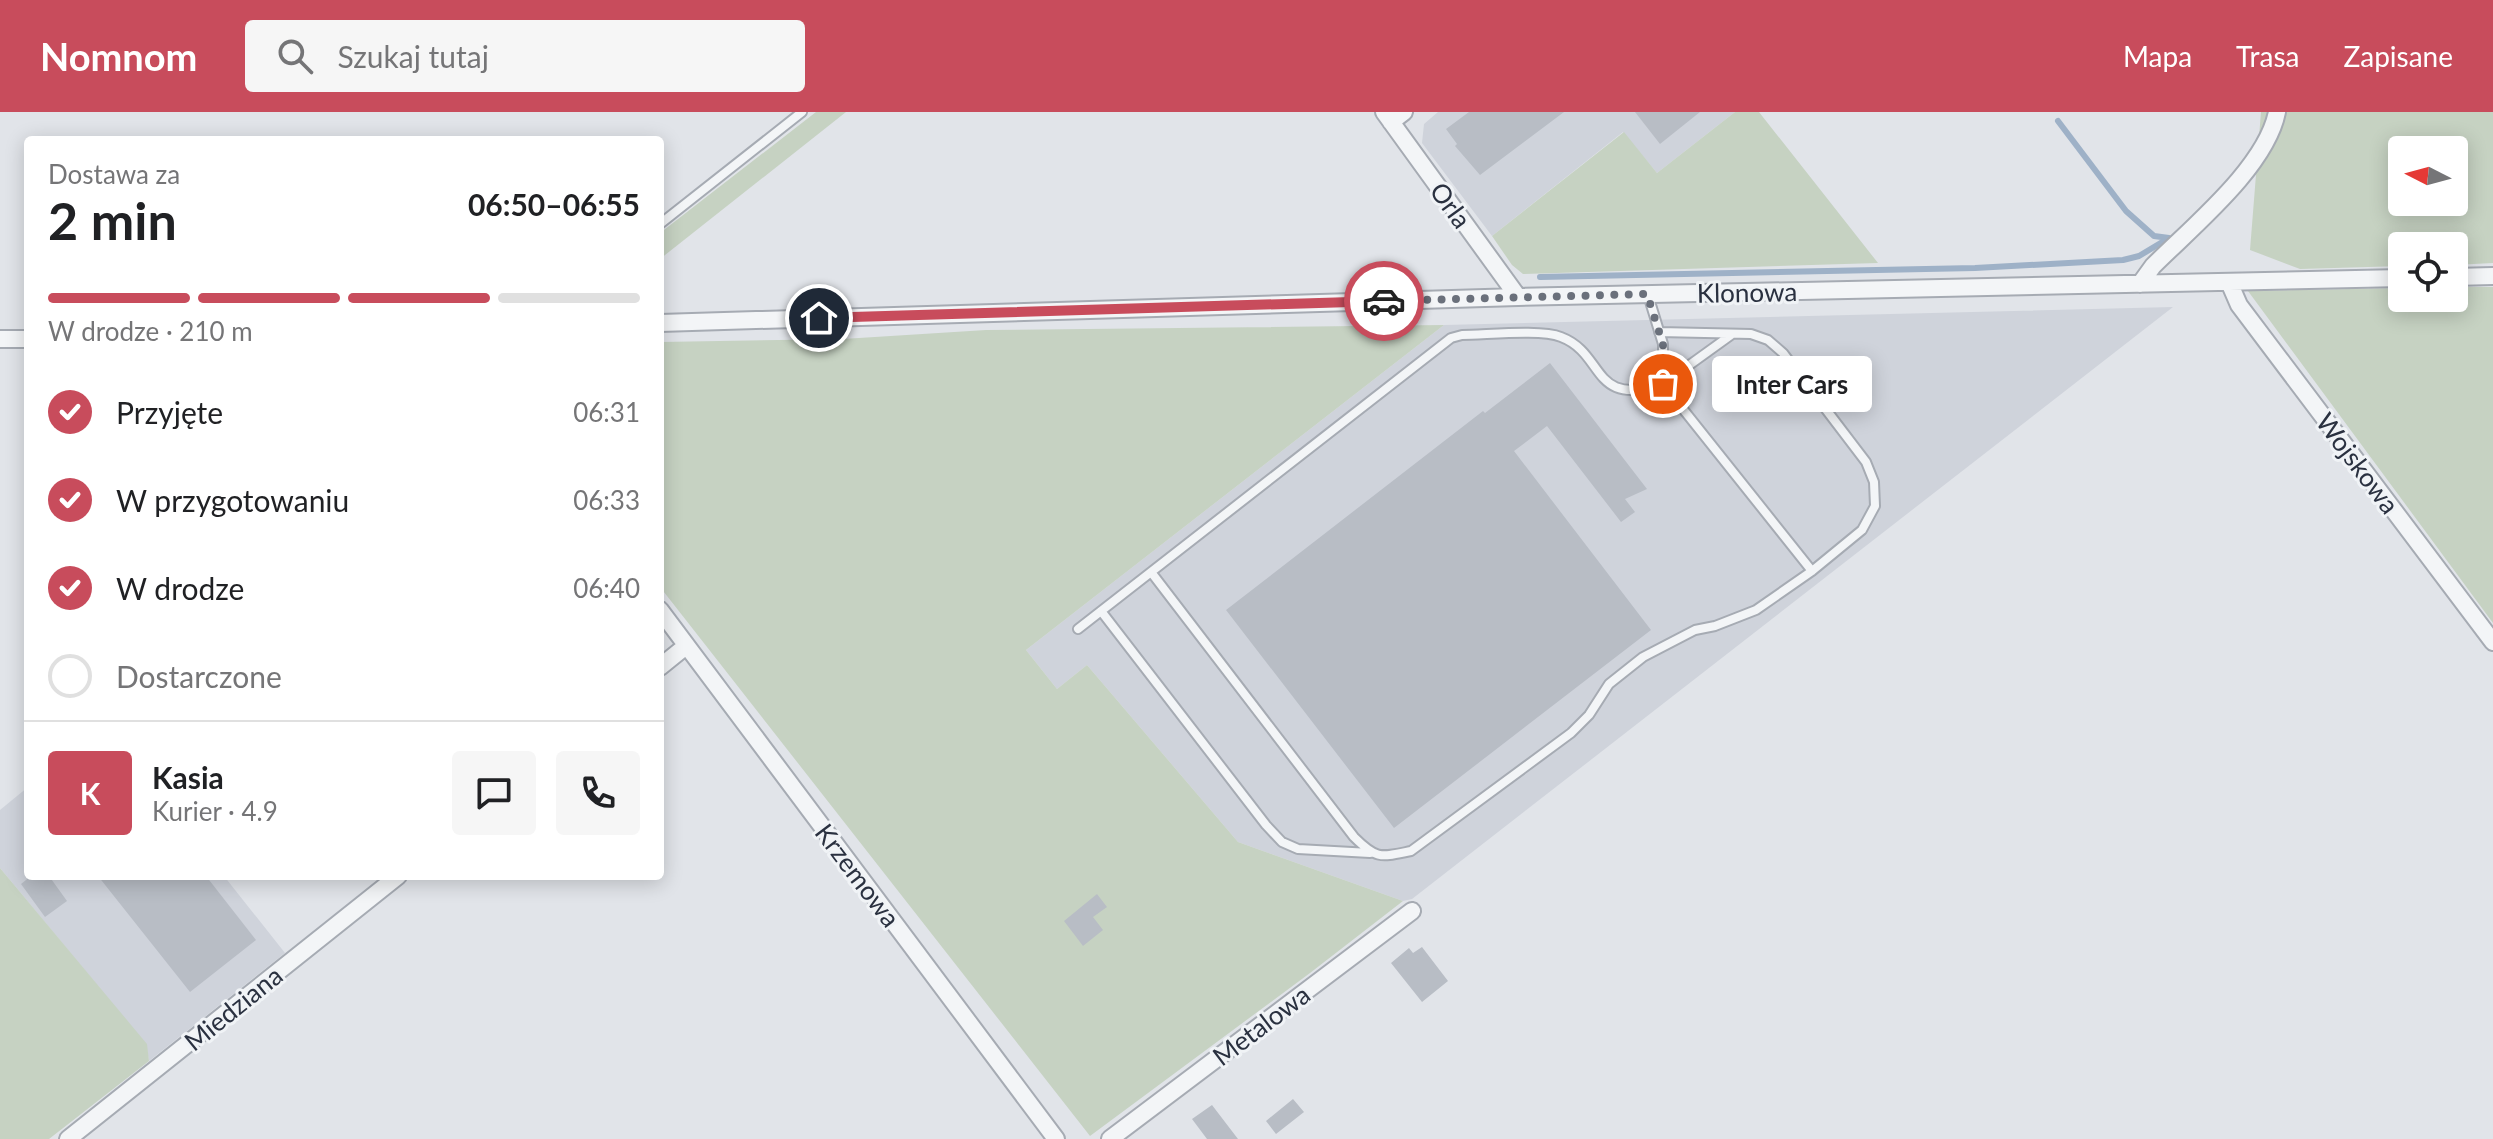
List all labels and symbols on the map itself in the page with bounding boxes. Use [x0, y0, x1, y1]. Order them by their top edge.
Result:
north arrow [2388, 136, 2468, 216]
street label: Orla [1424, 176, 1478, 234]
courier [1344, 261, 1424, 341]
street label: Klonowa [1697, 275, 1797, 309]
pin [785, 284, 853, 352]
pin [1629, 350, 1697, 418]
callout: Inter Cars [1711, 356, 1871, 412]
street label: Wojskowa [2310, 406, 2406, 520]
street label: Krzemowa [809, 817, 907, 933]
street label: Miedziana [178, 959, 288, 1057]
street label: Metalowa [1206, 978, 1316, 1072]

